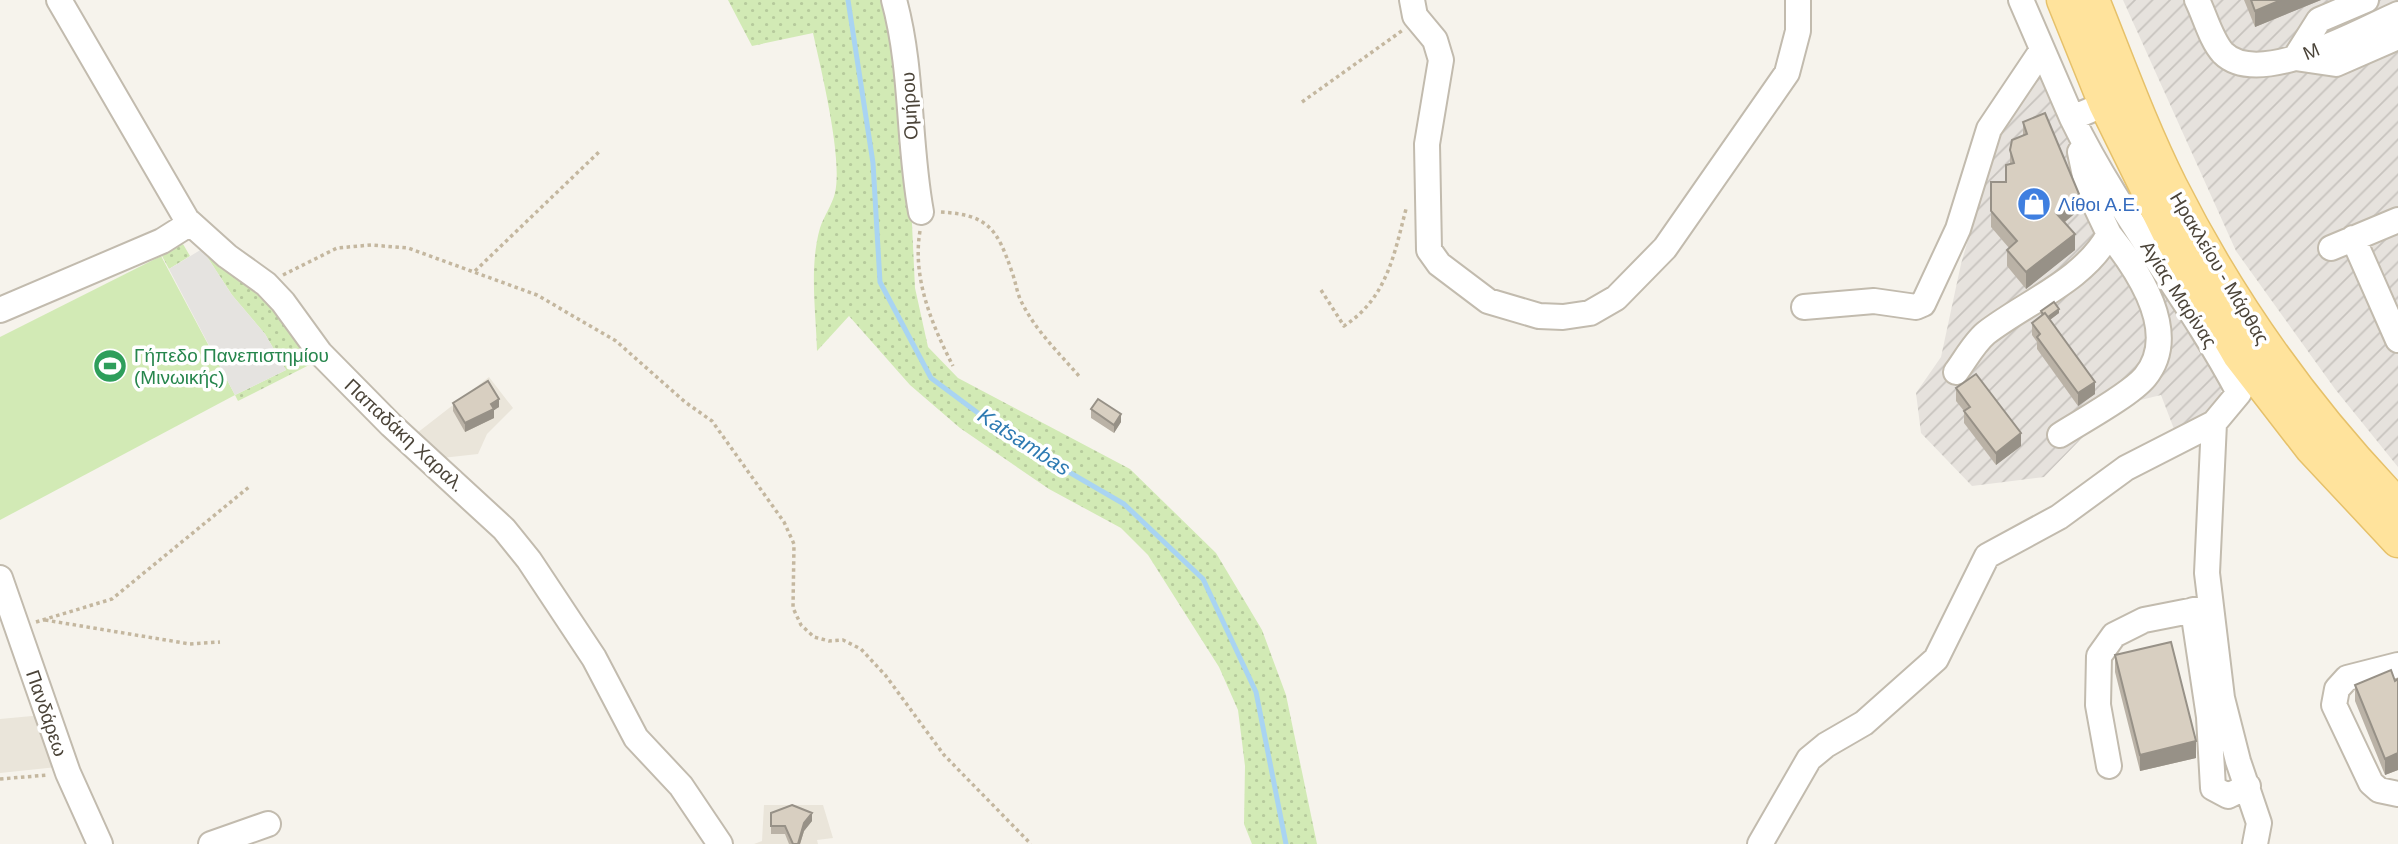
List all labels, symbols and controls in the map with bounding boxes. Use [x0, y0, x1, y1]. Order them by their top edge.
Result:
street label: Μ [2300, 39, 2323, 64]
street label: Ομήρου [897, 71, 922, 141]
shop icon: Λίθοι Α.Ε. [2015, 185, 2053, 223]
street label: Ηρακλείου - Μάρθας [2166, 189, 2273, 348]
place label: Λίθοι Α.Ε. [2058, 194, 2140, 215]
street label: Αγίας Μαρίνας [2136, 237, 2221, 352]
place label: Γήπεδο Πανεπιστημίου (Μινωικής) [134, 345, 329, 388]
sports icon: Γήπεδο Πανεπιστημίου (Μινωικής) [91, 347, 129, 385]
street label: Παπαδάκη Χαραλ. [341, 375, 469, 496]
water label: Katsambas [974, 403, 1075, 480]
street label: Πανδάρεω [22, 667, 71, 759]

